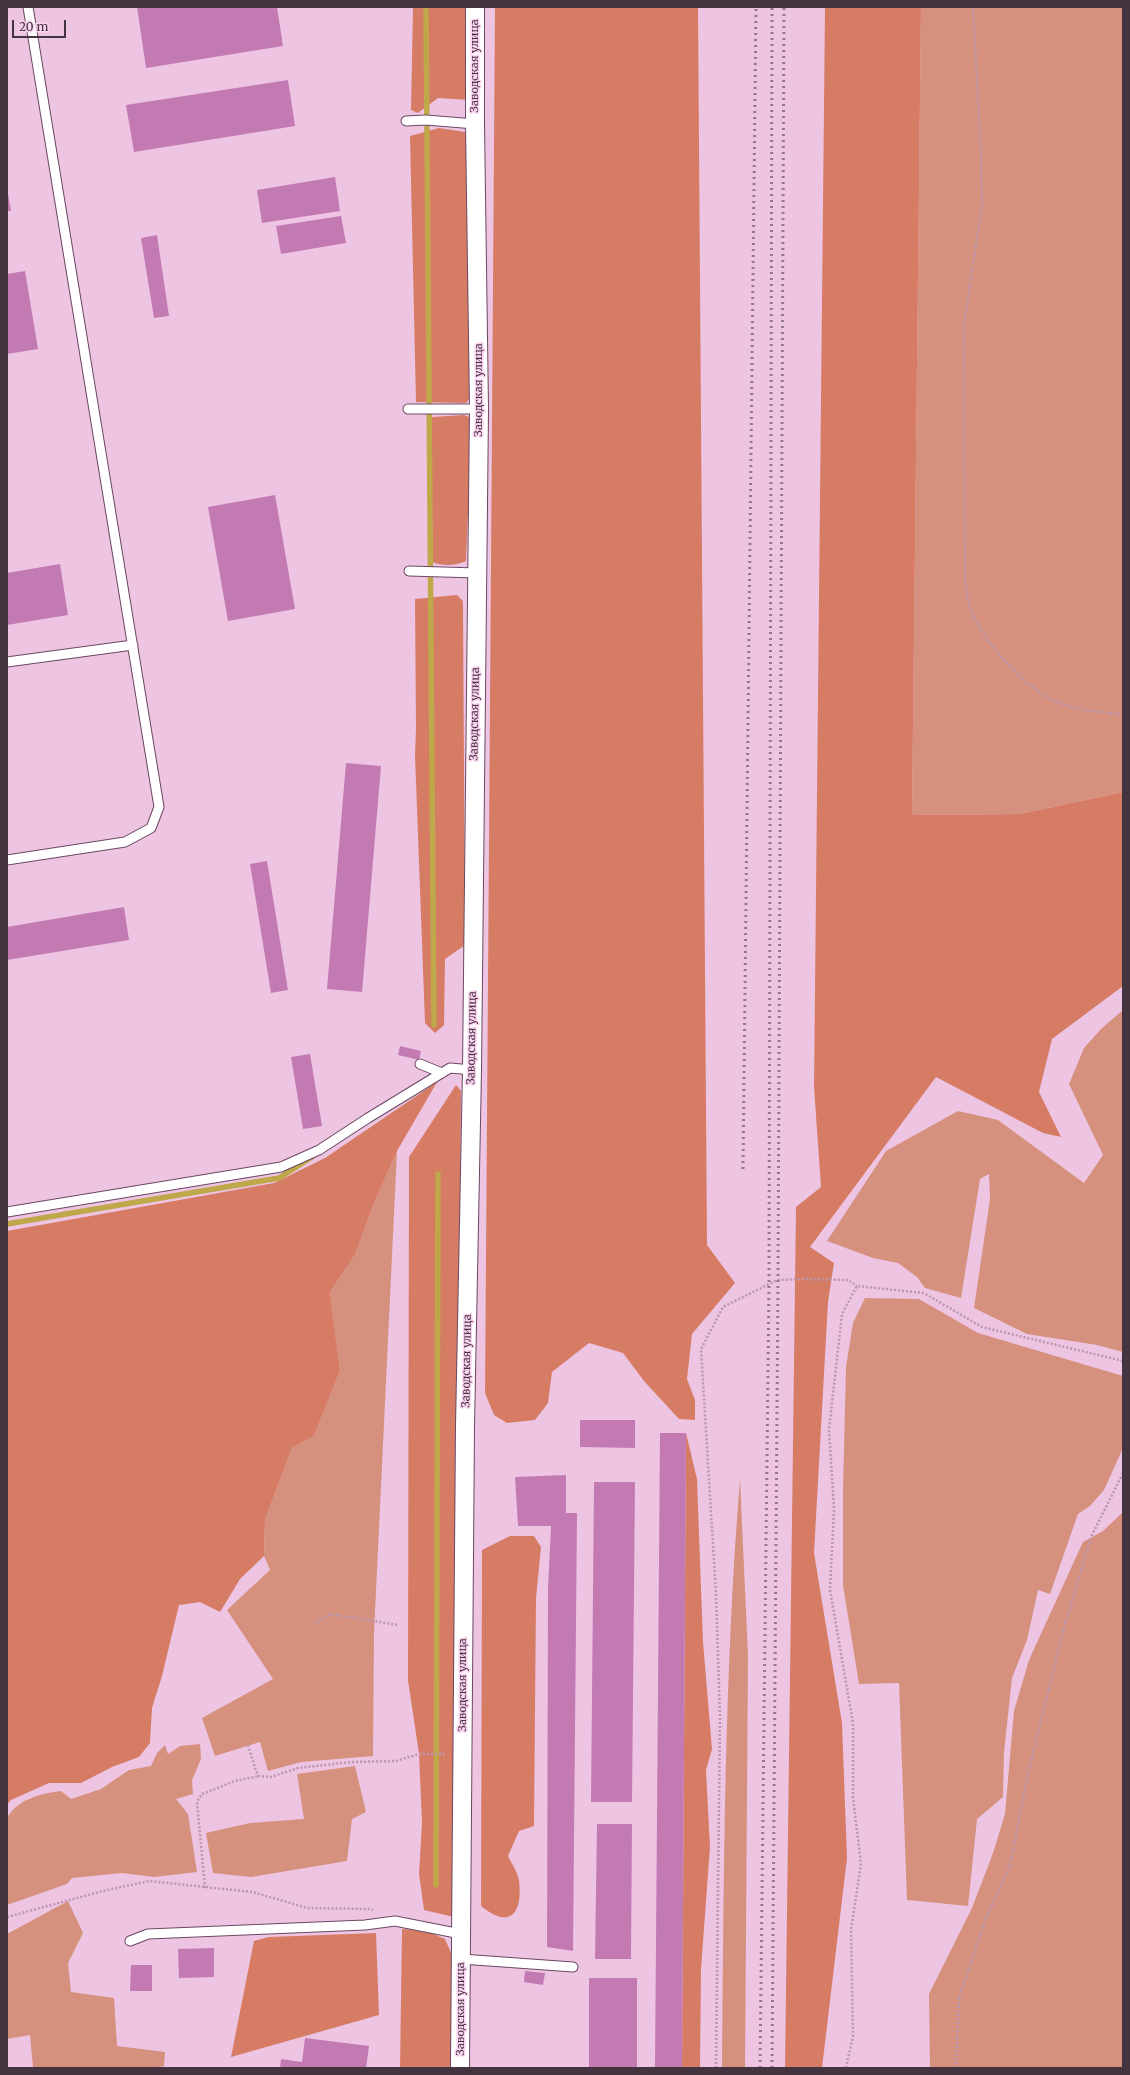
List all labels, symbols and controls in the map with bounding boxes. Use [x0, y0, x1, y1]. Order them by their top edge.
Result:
scale bar [14, 12, 68, 38]
text: 20 m [19, 19, 48, 34]
street label: Заводская улица [468, 19, 482, 113]
street label: Заводская улица [472, 343, 486, 437]
street label: Заводская улица [468, 667, 482, 761]
street label: Заводская улица [465, 991, 479, 1085]
street label: Заводская улица [460, 1314, 474, 1408]
street label: Заводская улица [456, 1638, 470, 1732]
street label: Заводская улица [454, 1962, 468, 2056]

